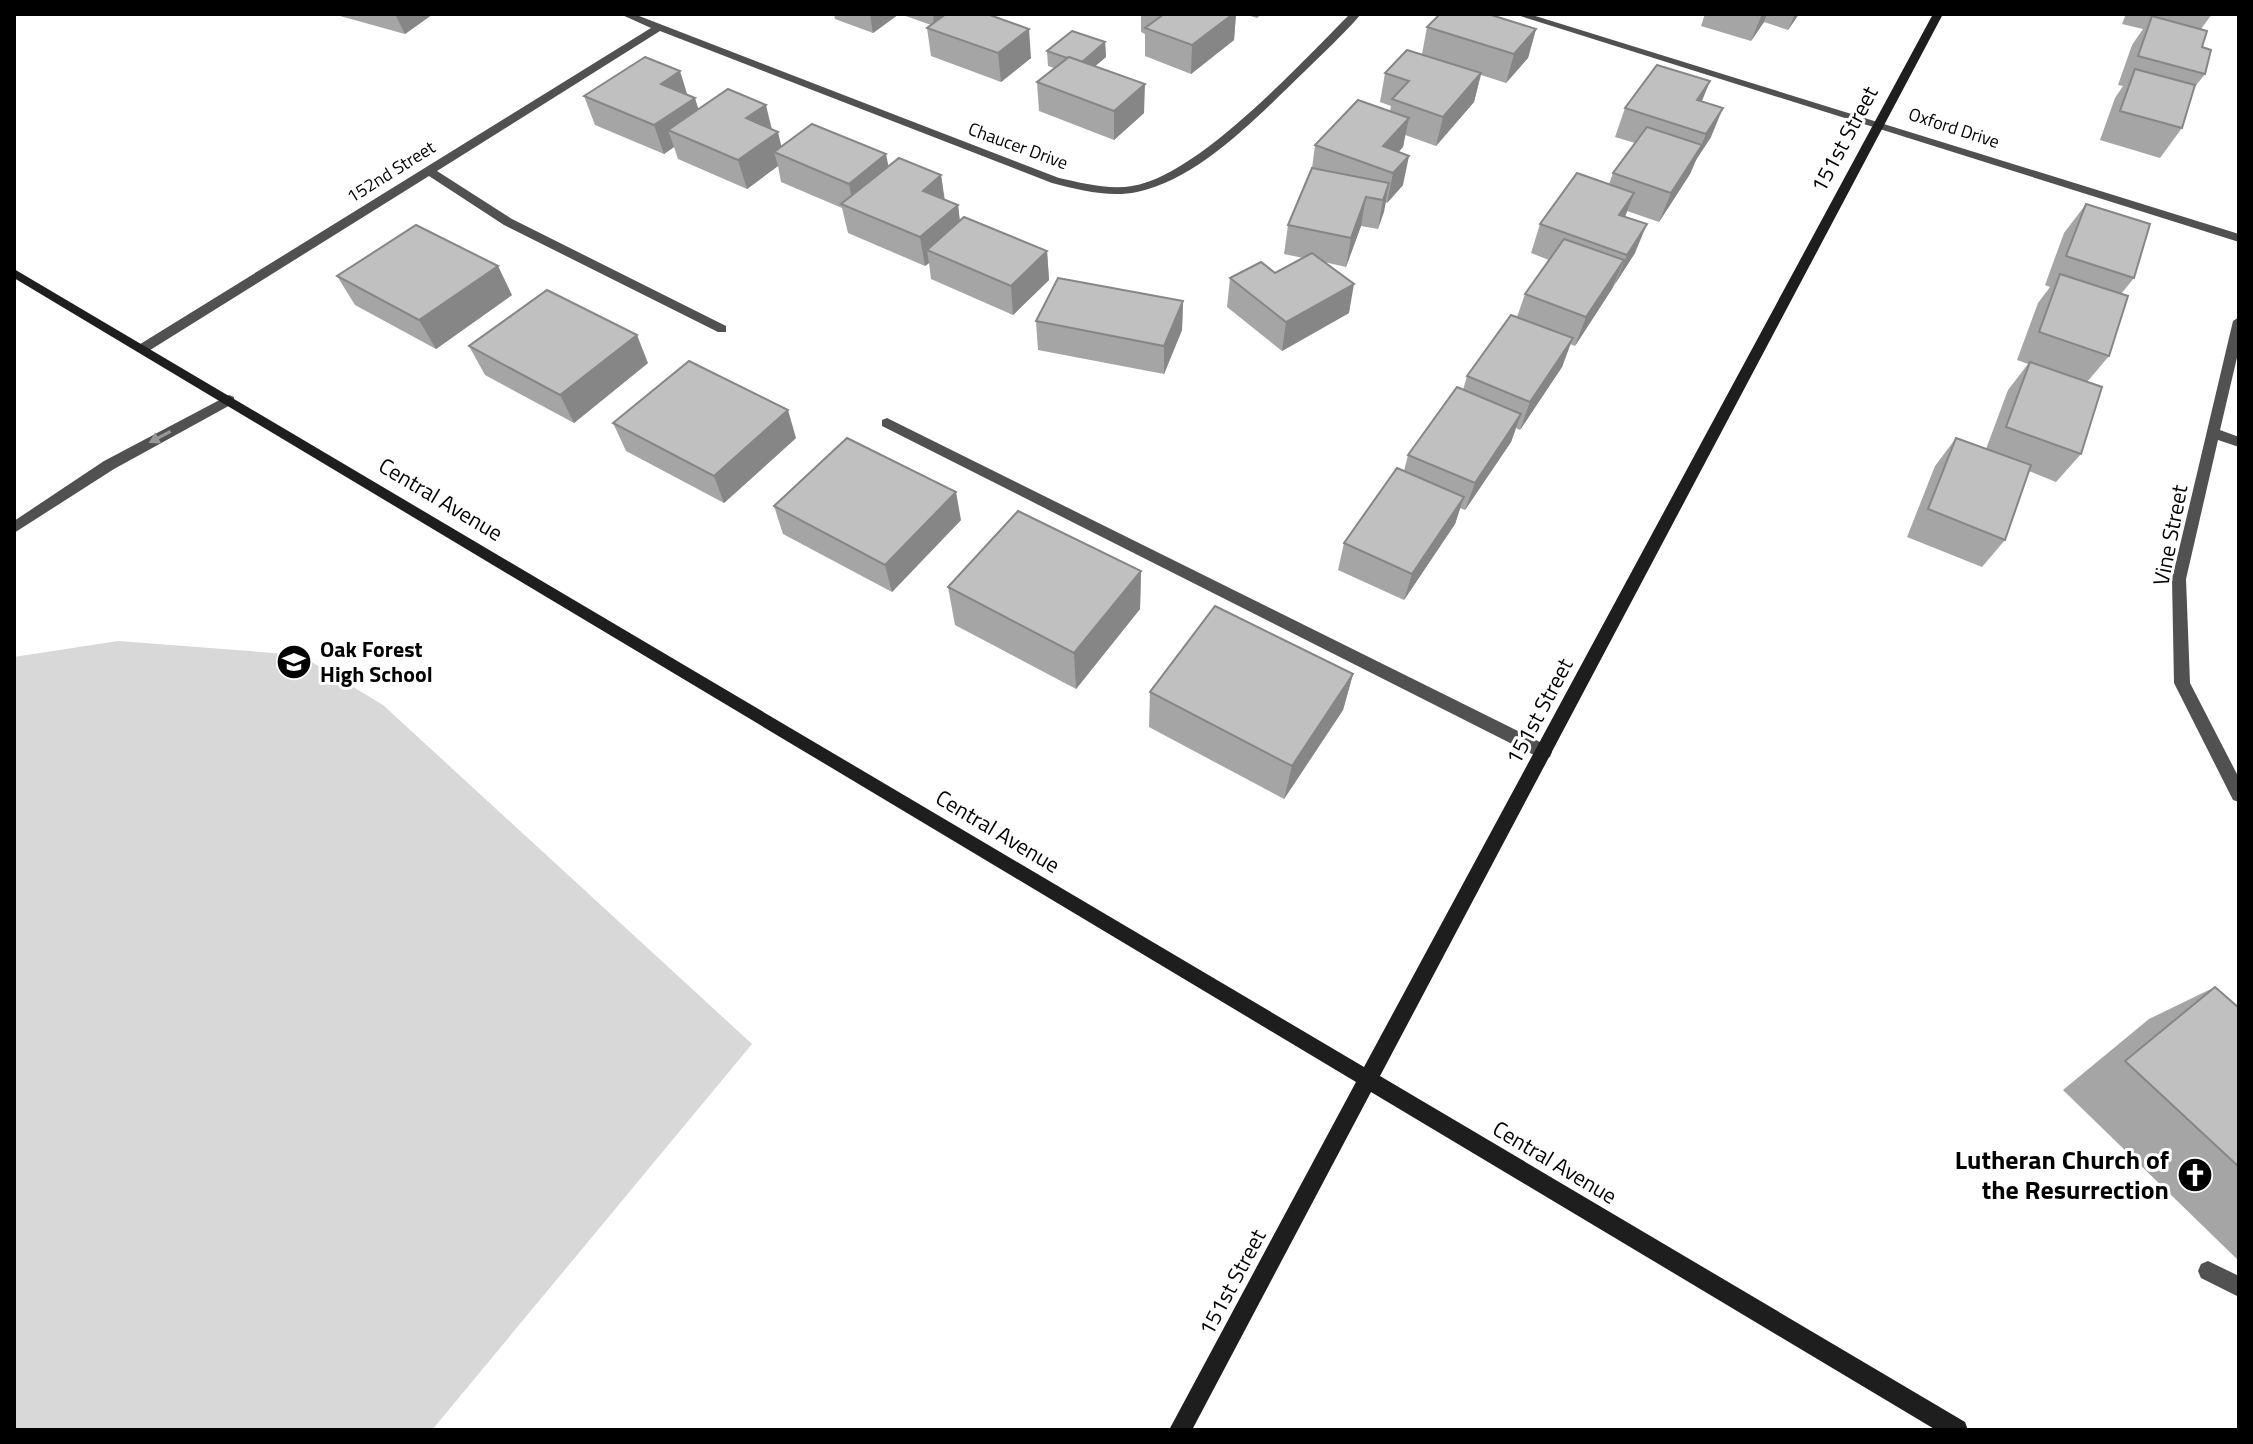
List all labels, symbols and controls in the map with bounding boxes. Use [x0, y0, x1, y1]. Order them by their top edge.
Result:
street label: 151st Street [1802, 79, 1886, 198]
street label: Oxford Drive [1905, 100, 2003, 155]
street label: Chaucer Drive [964, 115, 1072, 176]
street label: 152nd Street [341, 133, 441, 209]
one-way arrow [149, 430, 171, 444]
street label: Central Avenue [372, 448, 510, 550]
street label: Vine Street [2144, 481, 2196, 588]
place label: Oak Forest High School [320, 632, 433, 691]
school or university icon: Oak Forest High School [275, 643, 313, 681]
street label: 151st Street [1497, 651, 1581, 770]
street label: Central Avenue [929, 780, 1067, 882]
street label: Central Avenue [1486, 1111, 1624, 1213]
place label: Lutheran Church of the Resurrection [1955, 1140, 2169, 1209]
church icon: Lutheran Church of the Resurrection [2176, 1156, 2214, 1194]
street label: 151st Street [1190, 1222, 1274, 1341]

